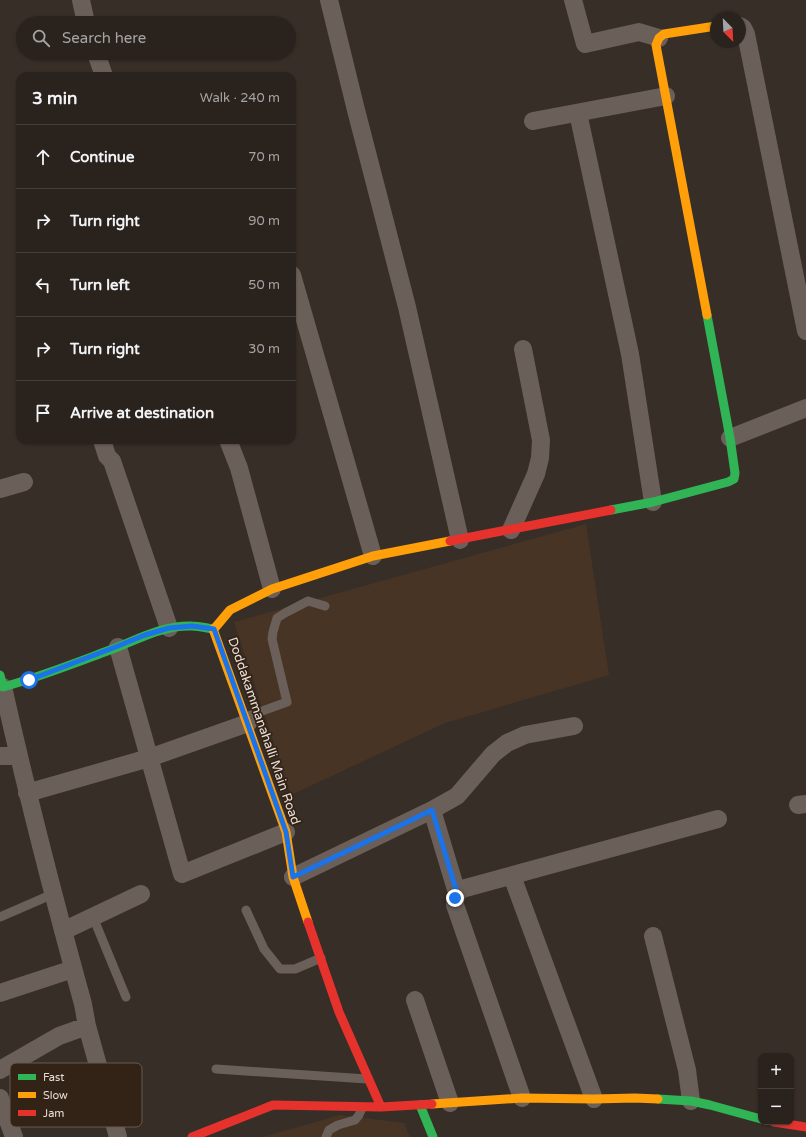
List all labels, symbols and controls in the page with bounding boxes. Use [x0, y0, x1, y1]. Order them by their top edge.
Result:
north arrow [710, 12, 746, 48]
search box [16, 16, 296, 60]
icon: search [30, 27, 52, 49]
text: Search here [62, 29, 146, 47]
text: 3 min [32, 88, 77, 109]
text: Walk · 240 m [200, 90, 280, 106]
icon: ahead [32, 146, 54, 168]
text: Continue [70, 148, 134, 166]
text: 70 m [248, 149, 280, 165]
icon: right [32, 210, 54, 232]
text: Turn right [70, 212, 140, 230]
text: 90 m [248, 213, 280, 229]
icon: left [32, 274, 54, 296]
text: Turn left [70, 276, 130, 294]
text: 50 m [248, 277, 280, 293]
icon: right [32, 338, 54, 360]
text: Turn right [70, 340, 140, 358]
text: 30 m [248, 341, 280, 357]
icon: arrive [32, 402, 54, 424]
text: Arrive at destination [70, 404, 214, 422]
street label: Doddakammanahalli Main Road [224, 635, 304, 827]
route start [20, 671, 38, 689]
route end [446, 889, 464, 907]
map controls [758, 1053, 794, 1125]
button: + [758, 1053, 794, 1089]
legend [10, 1063, 142, 1127]
text: Fast [43, 1071, 64, 1084]
text: Slow [43, 1089, 68, 1102]
button: − [758, 1089, 794, 1125]
text: Jam [43, 1107, 64, 1120]

